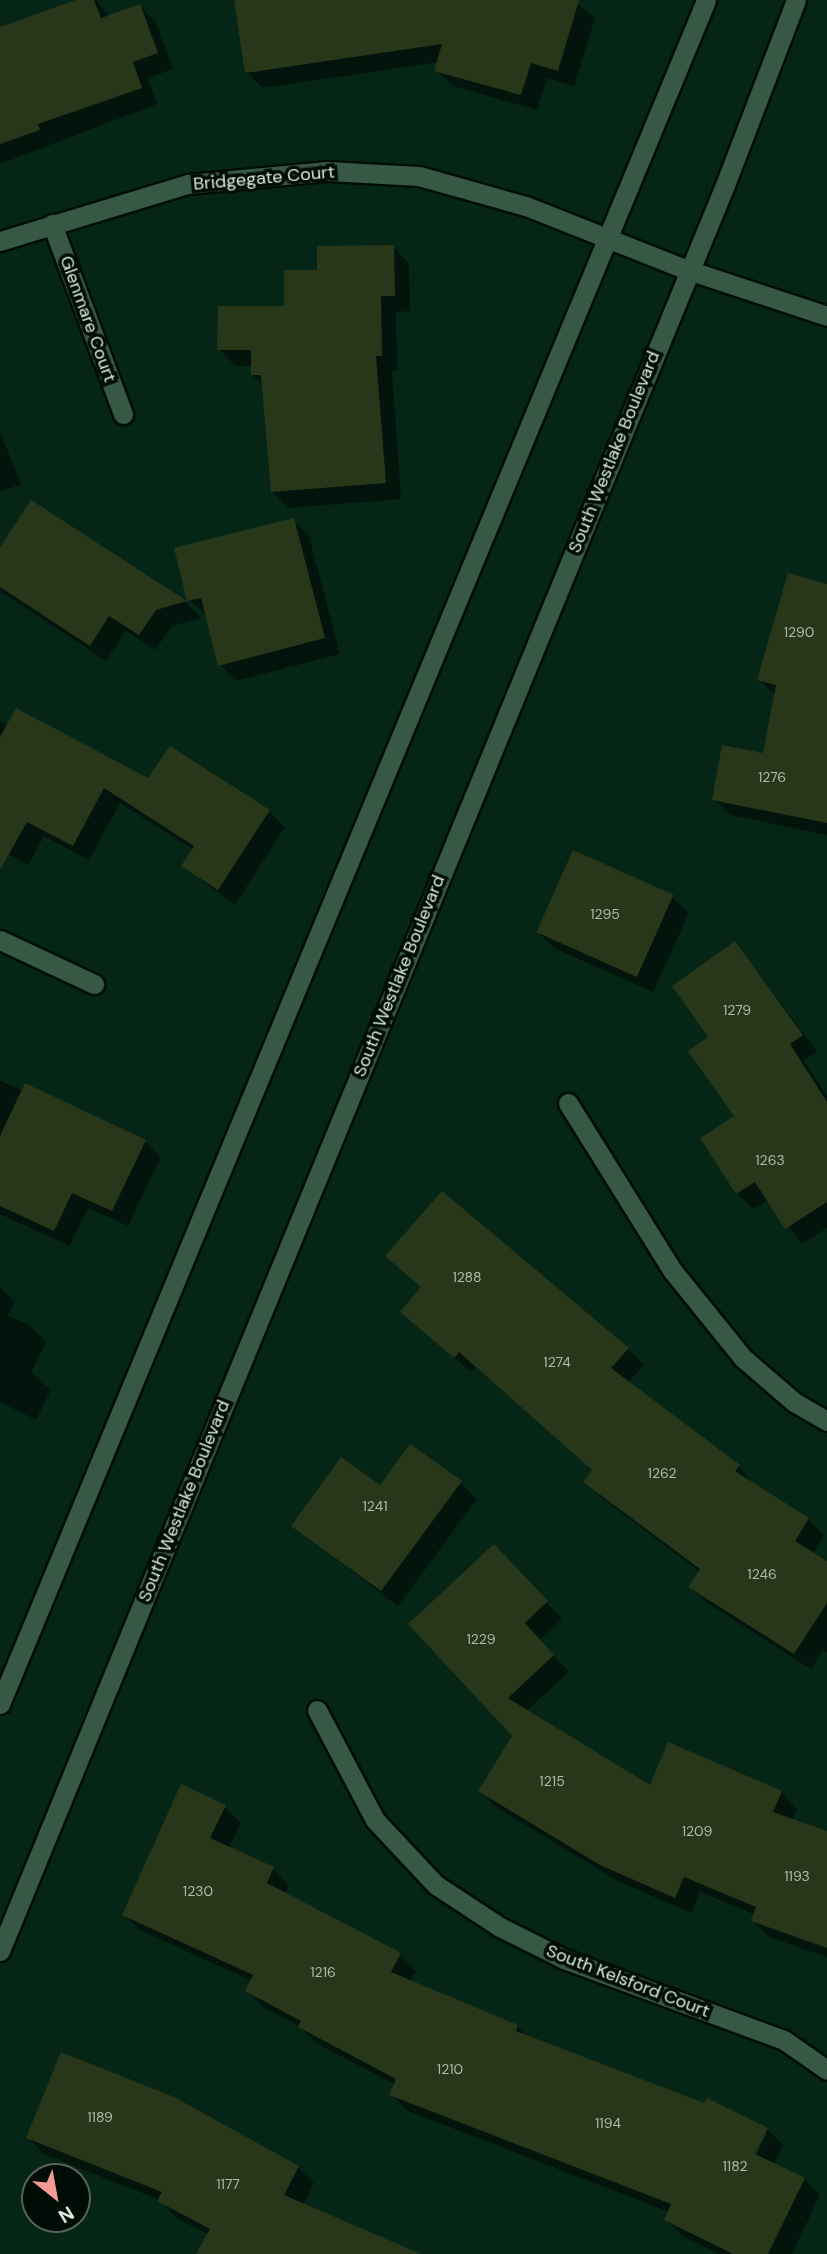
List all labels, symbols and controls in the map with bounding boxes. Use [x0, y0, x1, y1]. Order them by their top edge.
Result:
street label: Bridgegate Court [192, 161, 336, 195]
street label: Glenmare Court [55, 253, 121, 385]
street label: South Westlake Boulevard [564, 348, 664, 556]
house number: 1290 [784, 624, 814, 640]
house number: 1276 [758, 769, 786, 785]
street label: South Westlake Boulevard [349, 872, 449, 1080]
house number: 1295 [590, 906, 620, 922]
house number: 1279 [723, 1002, 751, 1018]
house number: 1263 [755, 1152, 785, 1168]
house number: 1288 [452, 1269, 482, 1285]
house number: 1274 [543, 1354, 571, 1370]
street label: South Westlake Boulevard [134, 1397, 234, 1605]
house number: 1262 [648, 1465, 676, 1481]
house number: 1241 [362, 1498, 388, 1514]
house number: 1246 [747, 1566, 777, 1582]
house number: 1229 [466, 1631, 496, 1647]
house number: 1215 [539, 1773, 565, 1789]
house number: 1209 [682, 1823, 712, 1839]
house number: 1193 [784, 1868, 810, 1884]
house number: 1230 [183, 1883, 213, 1899]
street label: South Kelsford Court [543, 1940, 713, 2022]
house number: 1216 [310, 1964, 336, 1980]
house number: 1210 [437, 2061, 463, 2077]
house number: 1189 [87, 2109, 113, 2125]
house number: 1194 [595, 2115, 621, 2131]
house number: 1182 [722, 2158, 748, 2174]
north arrow [21, 2163, 91, 2233]
house number: 1177 [216, 2176, 240, 2192]
text: N [54, 2200, 78, 2229]

